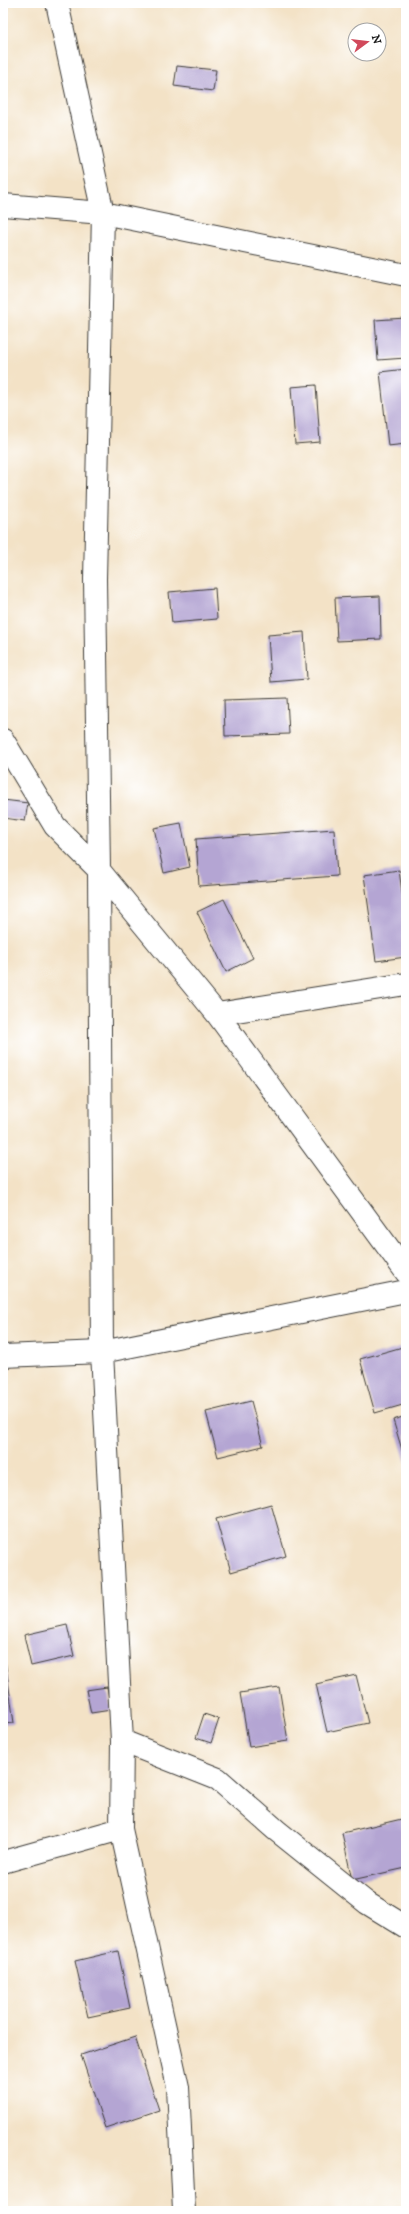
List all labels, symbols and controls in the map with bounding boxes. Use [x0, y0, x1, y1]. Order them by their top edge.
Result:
north arrow [347, 22, 387, 62]
text: N [368, 33, 384, 46]

